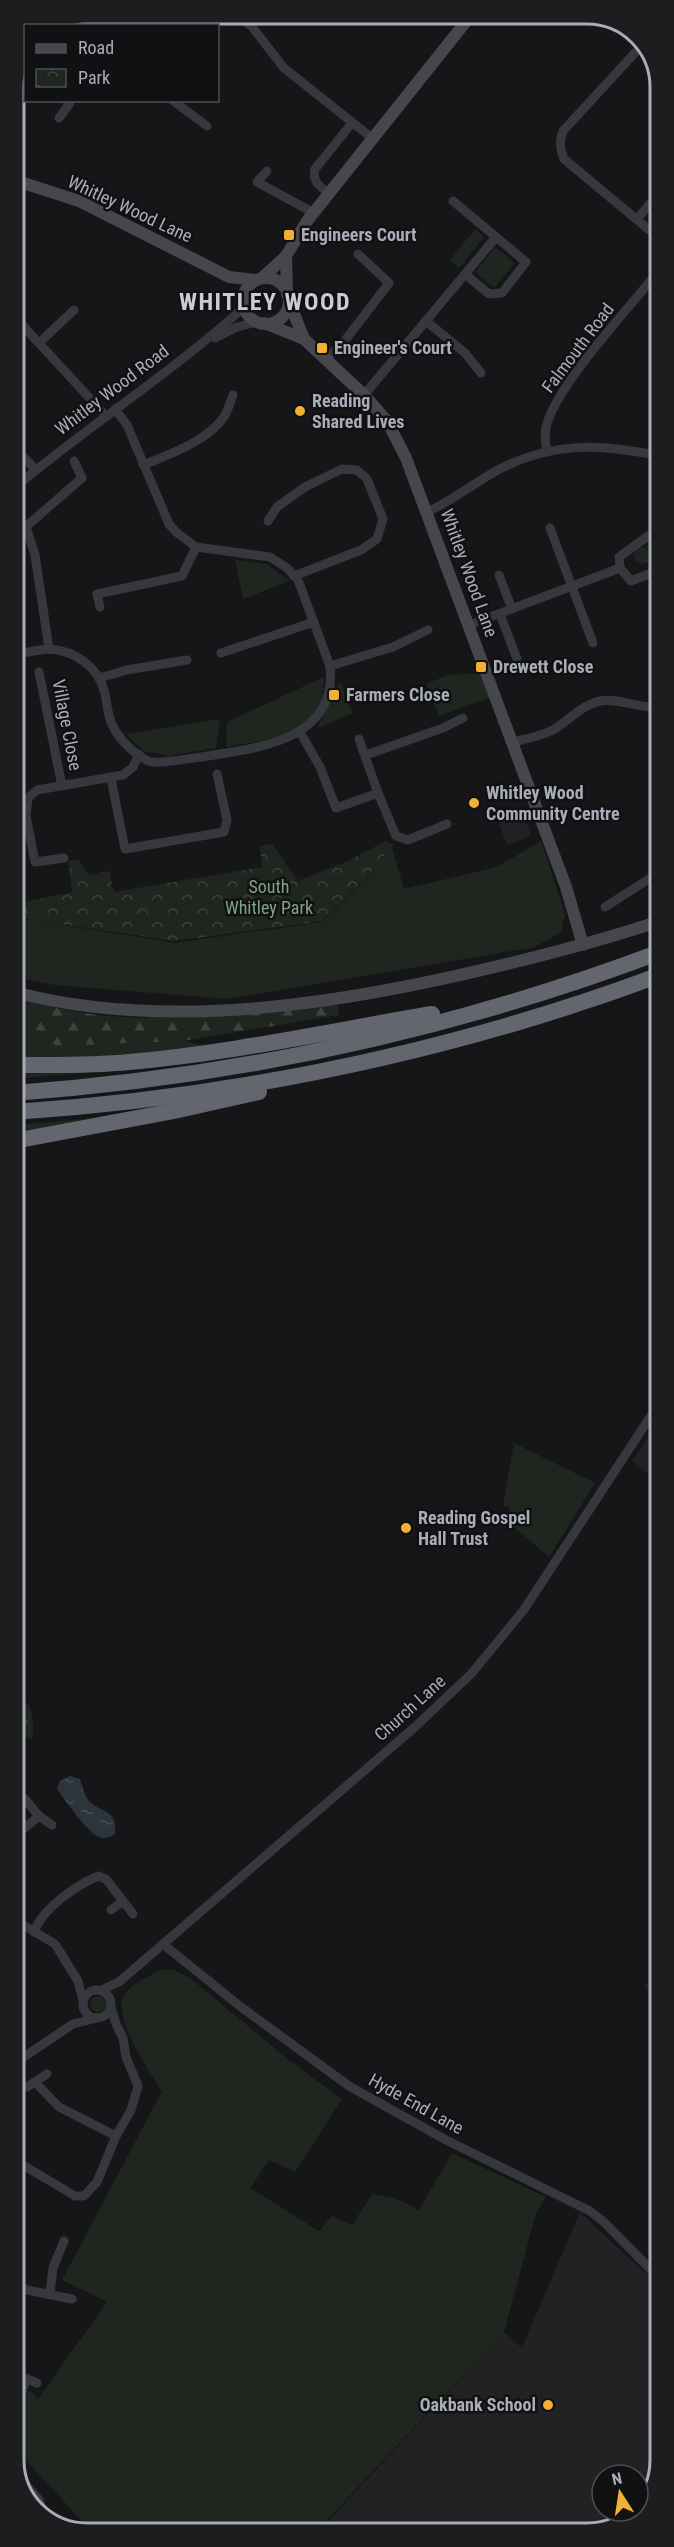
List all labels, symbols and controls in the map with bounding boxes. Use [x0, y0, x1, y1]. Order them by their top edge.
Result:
legend [24, 24, 219, 102]
text: Road [78, 37, 114, 58]
text: Park [78, 67, 110, 88]
street label: Whitley Wood Lane [65, 171, 196, 247]
place label: Engineers Court [301, 224, 417, 245]
marker: Engineers Court [282, 228, 296, 242]
district label: WHITLEY WOOD [179, 288, 351, 316]
street label: Falmouth Road [537, 299, 618, 397]
place label: Engineer's Court [334, 337, 452, 358]
street label: Whitley Wood Road [51, 340, 173, 439]
marker: Engineer's Court [315, 341, 329, 355]
place label: Reading Shared Lives [312, 390, 404, 432]
marker: Reading Shared Lives [293, 404, 307, 418]
street label: Whitley Wood Lane [437, 506, 502, 640]
place label: Drewett Close [493, 656, 594, 677]
marker: Drewett Close [474, 660, 488, 674]
street label: Village Close [48, 677, 87, 772]
place label: Farmers Close [346, 684, 450, 705]
marker: Farmers Close [327, 688, 341, 702]
place label: Whitley Wood Community Centre [486, 782, 620, 824]
marker: Whitley Wood Community Centre [467, 796, 481, 810]
park label: South Whitley Park [225, 876, 313, 918]
place label: Reading Gospel Hall Trust [418, 1507, 530, 1549]
marker: Reading Gospel Hall Trust [399, 1521, 413, 1535]
street label: Church Lane [370, 1670, 450, 1745]
street label: Hyde End Lane [365, 2069, 467, 2138]
place label: Oakbank School [420, 2394, 536, 2415]
marker: Oakbank School [541, 2398, 555, 2412]
north arrow [590, 2463, 650, 2523]
text: N [610, 2469, 624, 2489]

